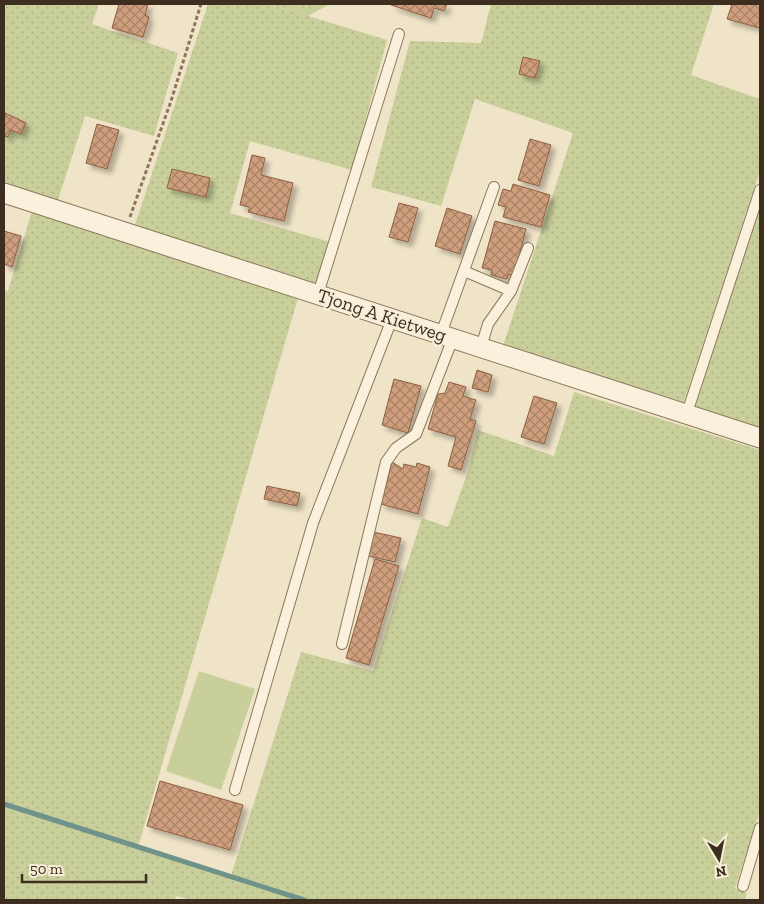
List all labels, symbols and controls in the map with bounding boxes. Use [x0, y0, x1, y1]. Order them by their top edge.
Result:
street label: Tjong A Kietweg [314, 283, 450, 347]
north arrow [694, 834, 744, 884]
scale bar [22, 852, 146, 884]
text: 50 m [30, 860, 63, 878]
text: N [714, 862, 728, 881]

